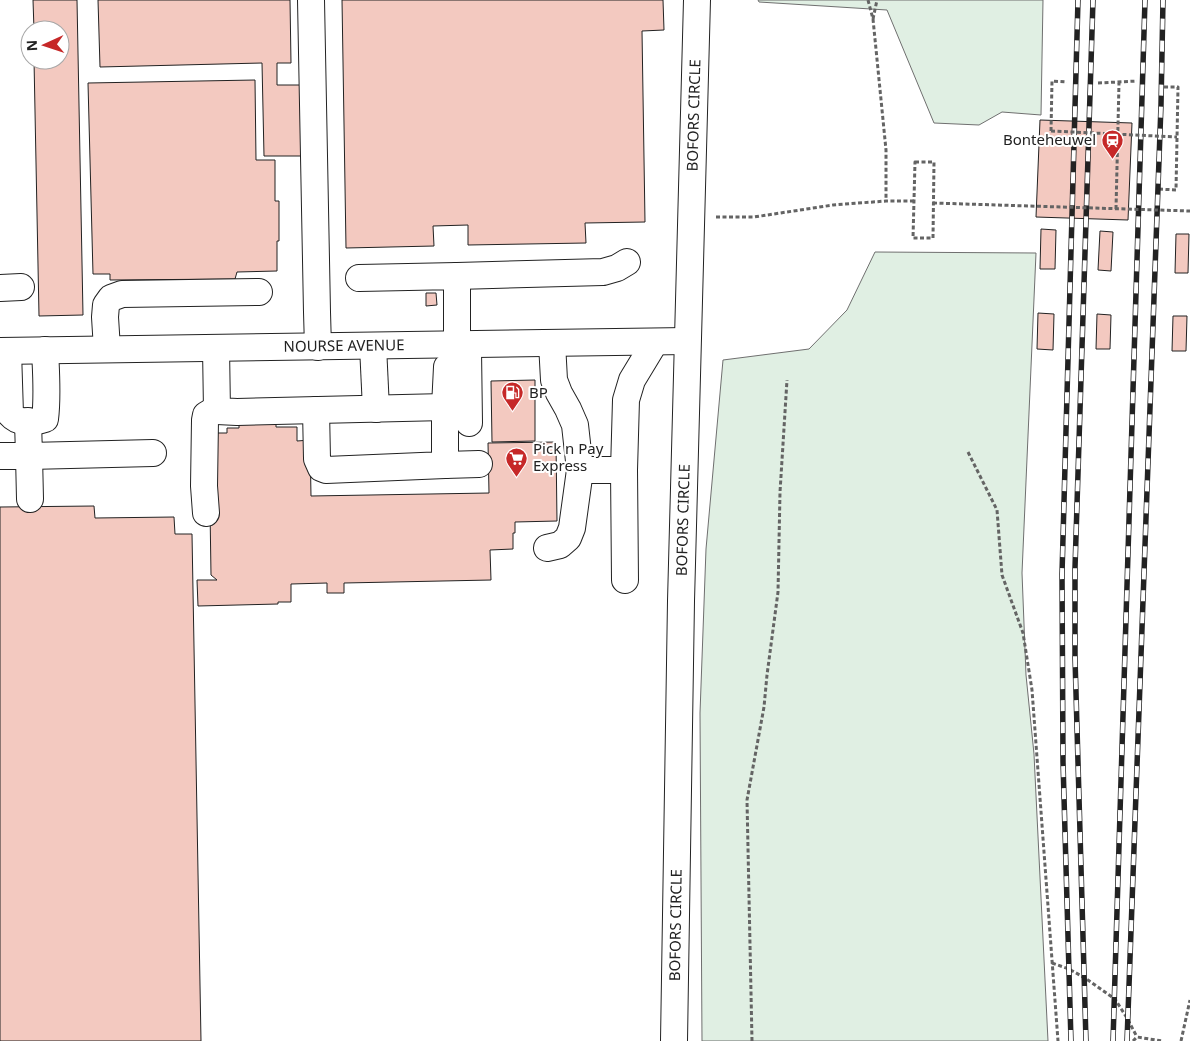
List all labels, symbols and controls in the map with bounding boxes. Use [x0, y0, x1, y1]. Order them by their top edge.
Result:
north arrow [20, 20, 70, 70]
text: N [22, 40, 41, 52]
street label: BOFORS CIRCLE [681, 59, 704, 172]
station icon: Bonteheuwel [1100, 128, 1124, 159]
place label: Bonteheuwel [1003, 129, 1096, 149]
street label: NOURSE AVENUE [283, 334, 405, 356]
fuel station icon: BP [501, 381, 525, 412]
place label: BP [529, 382, 548, 402]
place label: Pick n Pay Express [533, 438, 604, 475]
supermarket icon: Pick n Pay Express [505, 446, 529, 477]
street label: BOFORS CIRCLE [671, 464, 694, 576]
street label: BOFORS CIRCLE [664, 869, 686, 981]

